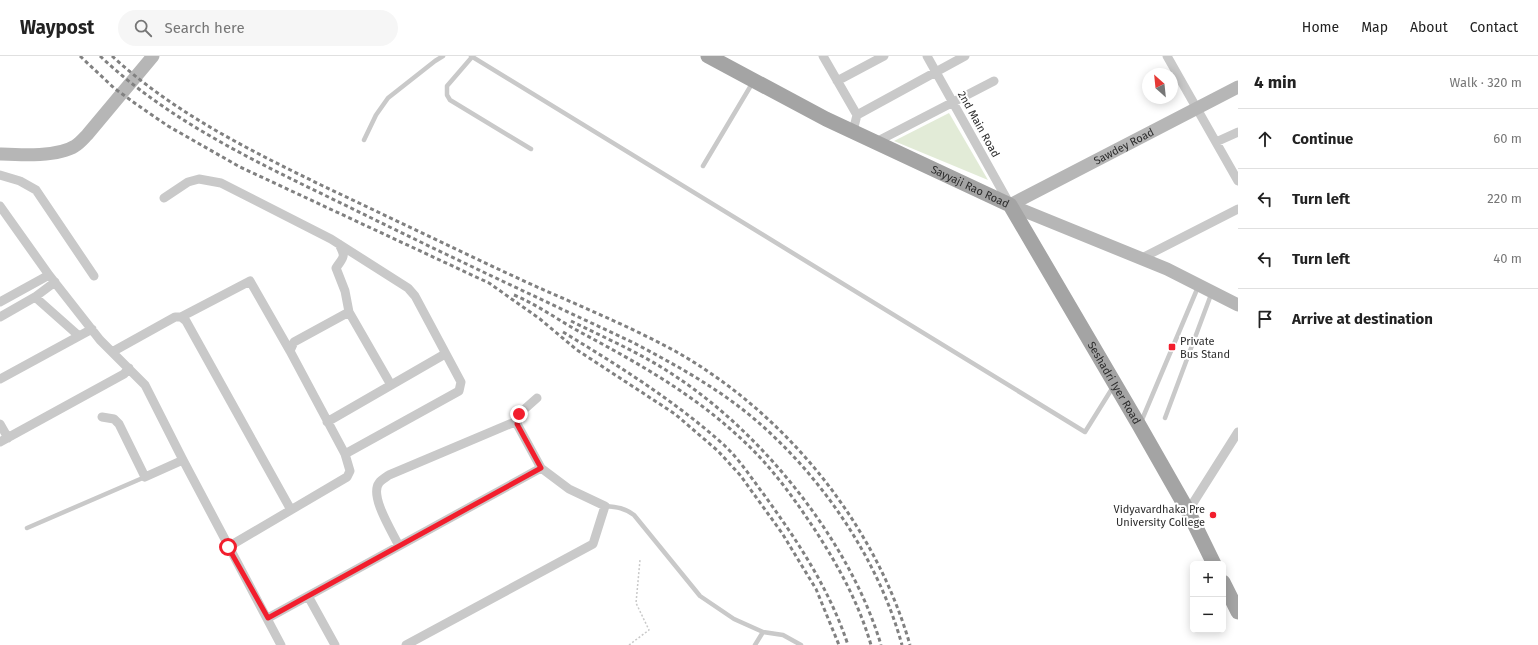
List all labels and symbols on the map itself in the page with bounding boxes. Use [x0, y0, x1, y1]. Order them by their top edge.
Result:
north arrow [1142, 68, 1178, 104]
street label: 2nd Main Road [955, 89, 1002, 160]
street label: Sawdey Road [1092, 126, 1156, 168]
street label: Sayyaji Rao Road [929, 163, 1011, 211]
place label: Private Bus Stand [1180, 335, 1230, 361]
street label: Seshadri Iyer Road [1085, 339, 1143, 427]
marker: Private Bus Stand [1167, 342, 1177, 352]
route end [510, 405, 528, 423]
place label: Vidyavardhaka Pre University College [1114, 503, 1205, 529]
marker: Vidyavardhaka Pre University College [1208, 510, 1218, 520]
route start [219, 538, 237, 556]

